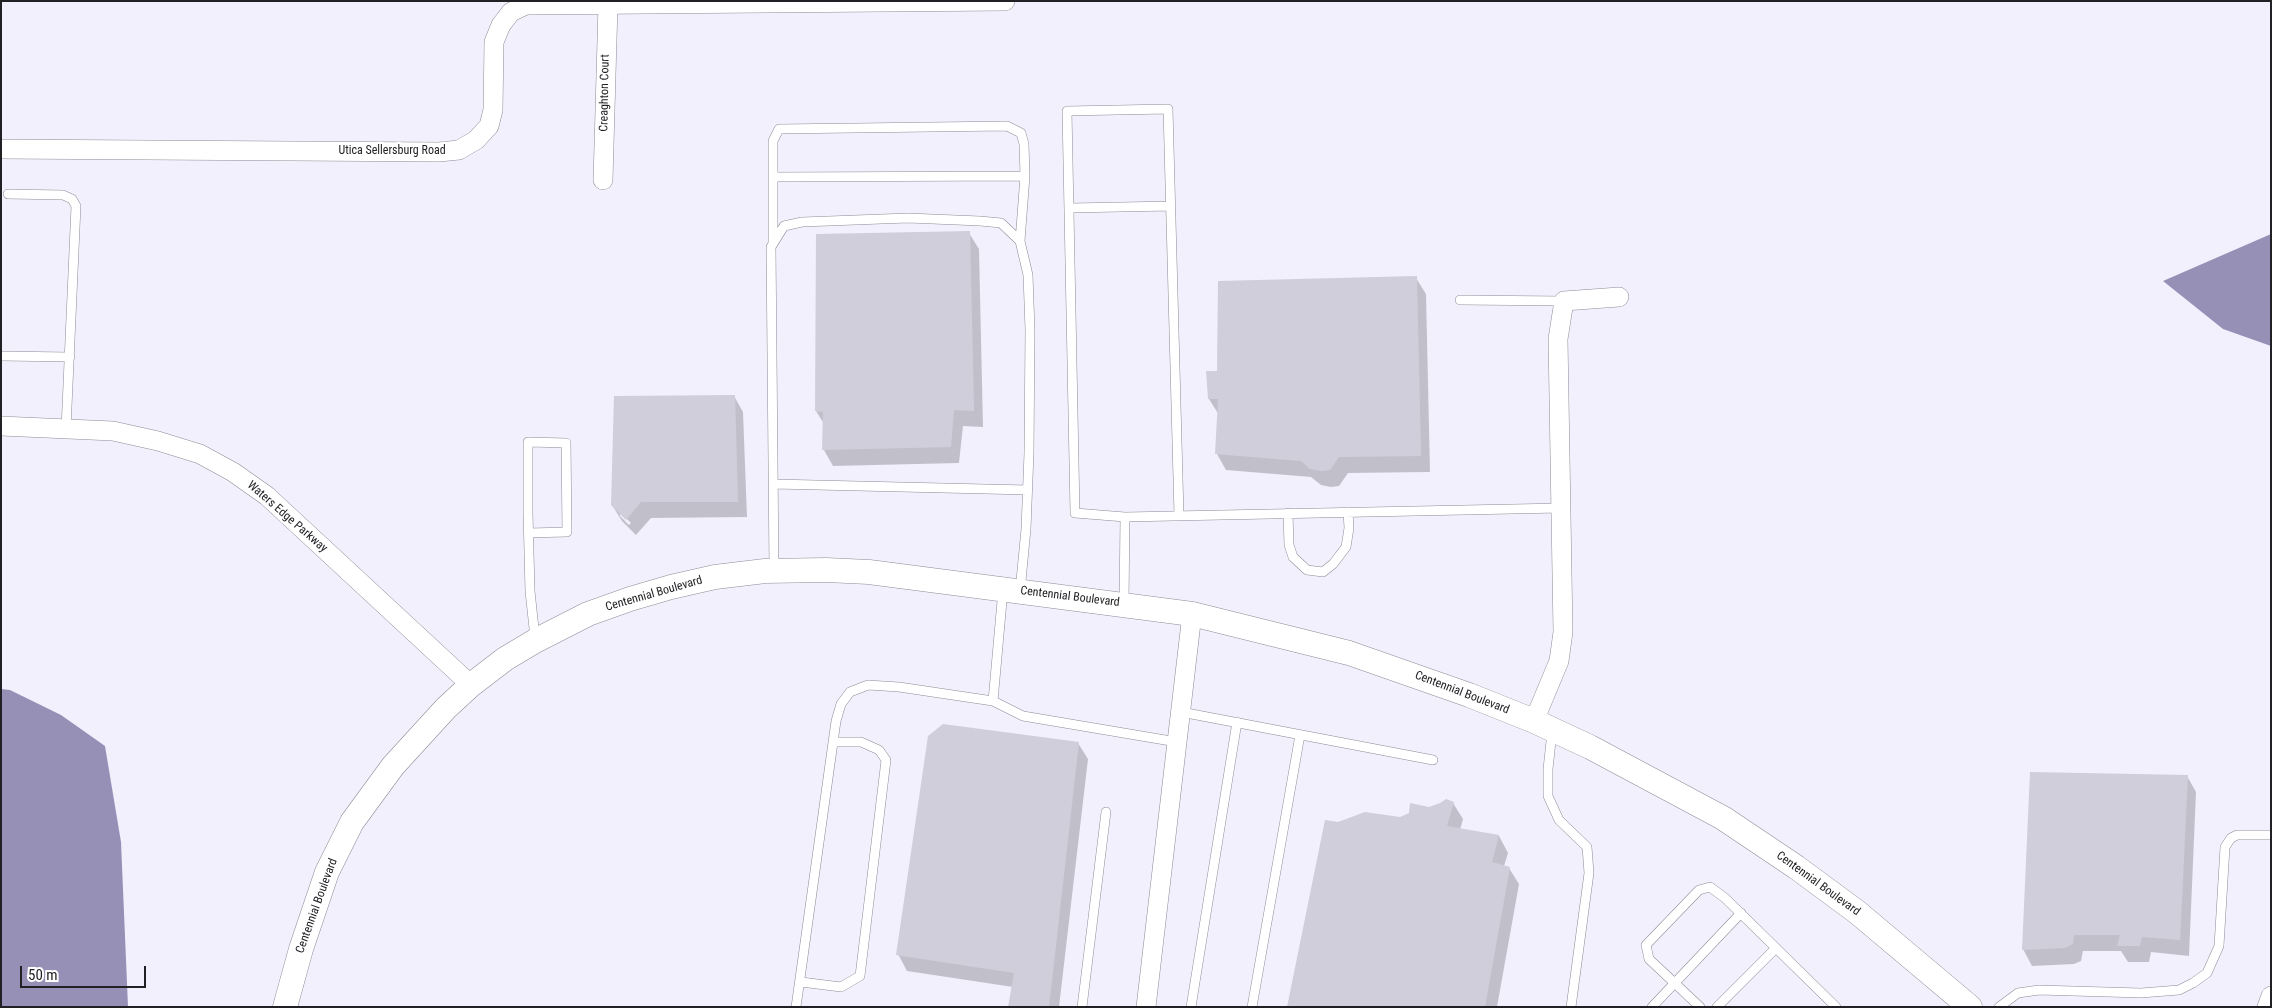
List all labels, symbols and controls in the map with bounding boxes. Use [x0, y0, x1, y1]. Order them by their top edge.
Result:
street label: Creaghton Court [597, 54, 613, 132]
street label: Utica Sellersburg Road [338, 144, 446, 158]
street label: Waters Edge Parkway [244, 478, 330, 556]
street label: Centennial Boulevard [604, 573, 704, 615]
street label: Centennial Boulevard [1019, 584, 1121, 610]
street label: Centennial Boulevard [1413, 668, 1511, 718]
street label: Centennial Boulevard [1773, 849, 1863, 919]
street label: Centennial Boulevard [293, 857, 341, 955]
scale bar [22, 956, 149, 988]
text: 50 m [28, 966, 58, 984]

